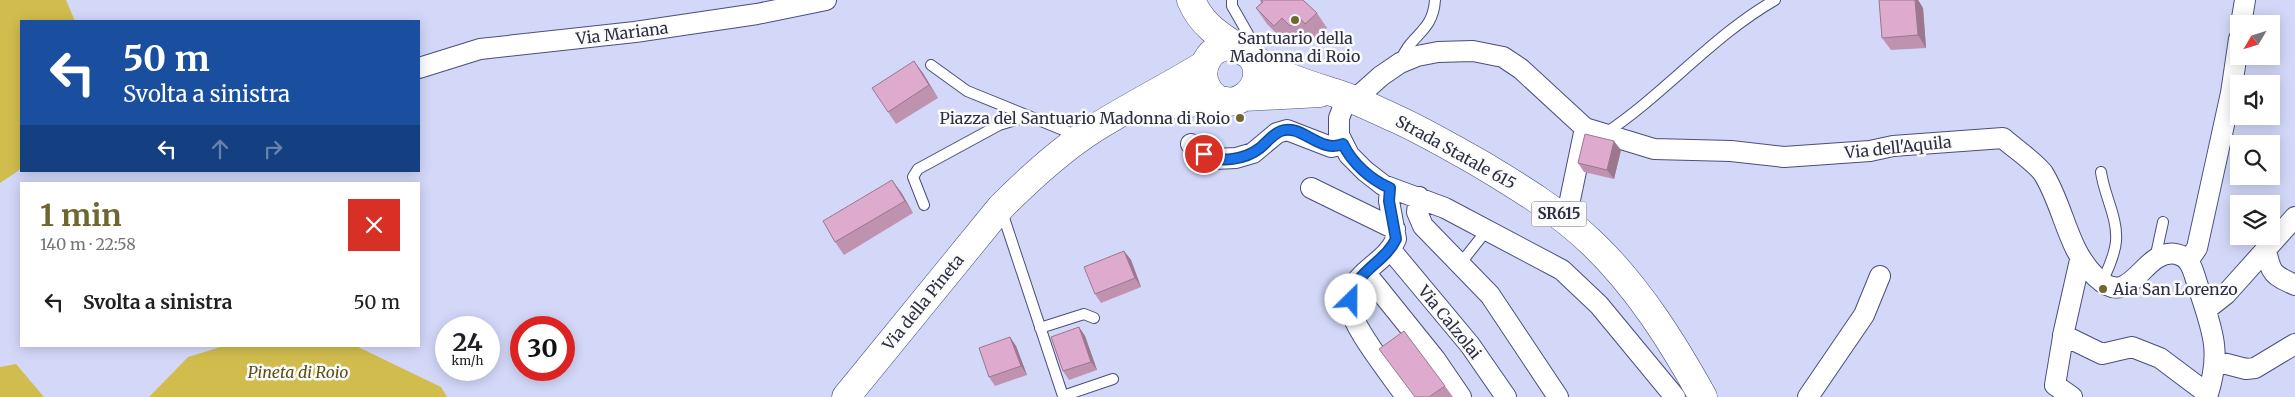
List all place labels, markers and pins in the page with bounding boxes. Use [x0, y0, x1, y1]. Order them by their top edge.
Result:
marker: Santuario della Madonna di Roio [1289, 14, 1301, 26]
place label: Santuario della Madonna di Roio [1230, 28, 1360, 66]
place label: Piazza del Santuario Madonna di Roio [939, 108, 1230, 128]
marker: Piazza del Santuario Madonna di Roio [1234, 112, 1246, 124]
pin [1183, 133, 1225, 175]
place label: Aia San Lorenzo [2112, 279, 2238, 299]
marker: Aia San Lorenzo [2097, 283, 2109, 295]

